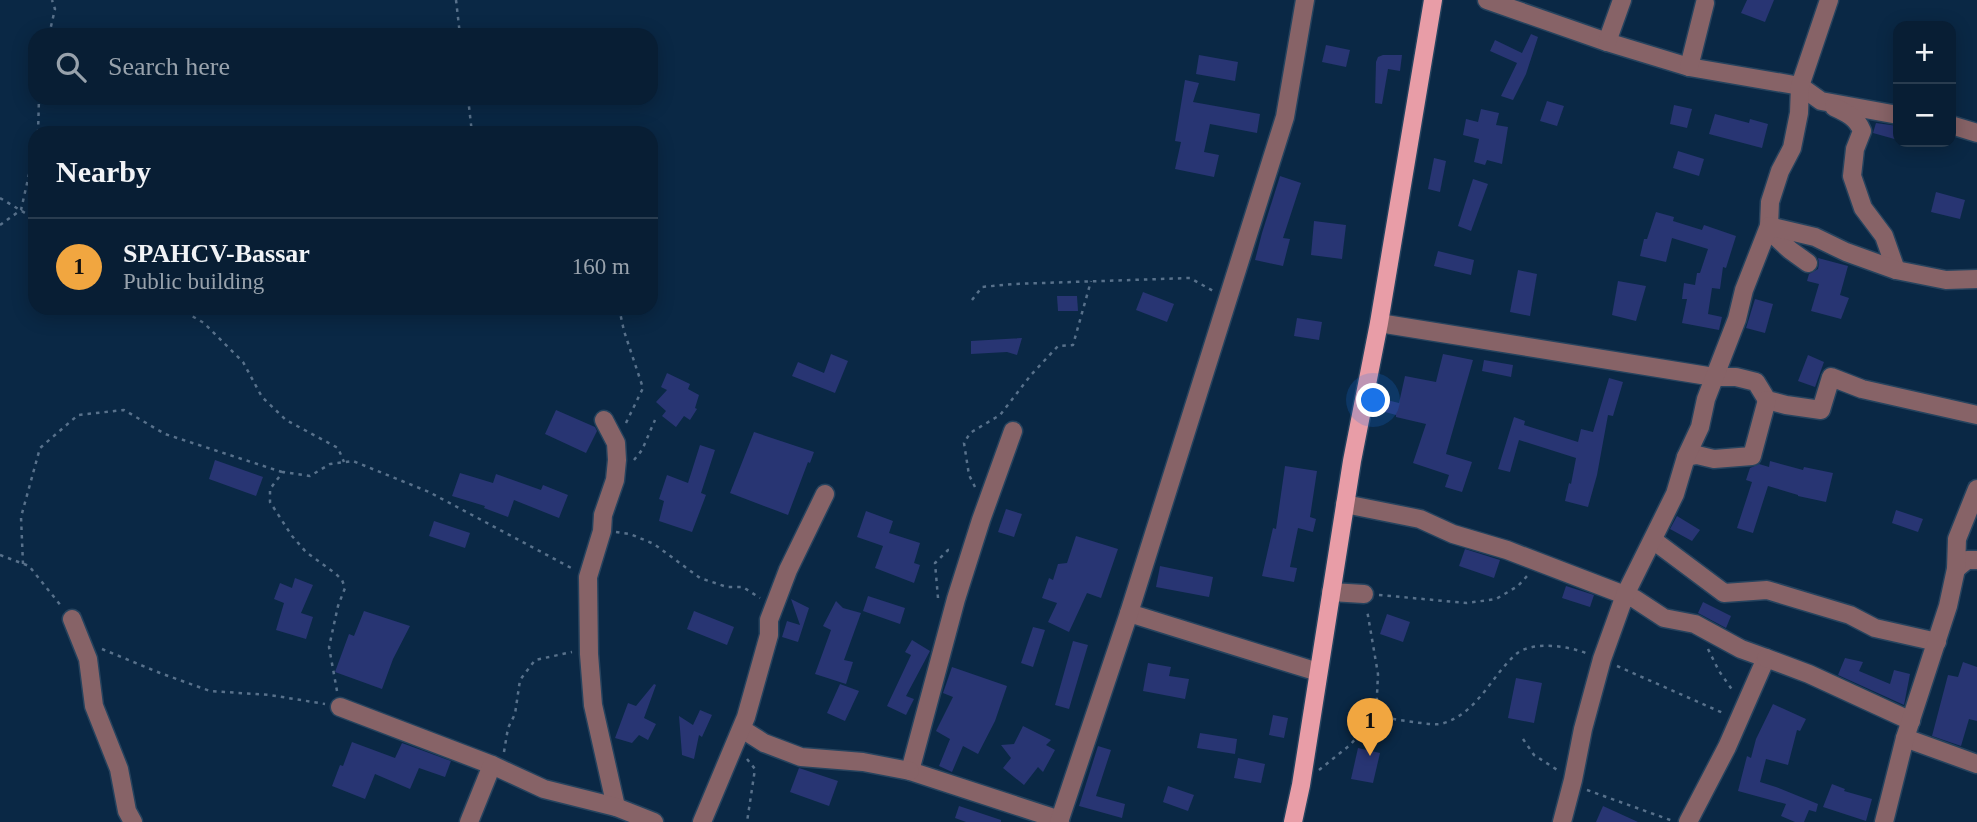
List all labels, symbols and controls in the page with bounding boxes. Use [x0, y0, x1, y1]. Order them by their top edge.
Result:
map controls [1893, 21, 1956, 147]
button: + [1893, 21, 1956, 84]
search box [28, 28, 658, 105]
icon: search [52, 48, 90, 86]
text: Search here [108, 52, 230, 81]
button: − [1893, 84, 1956, 147]
text: Nearby [56, 155, 151, 188]
text: SPAHCV-Bassar [123, 239, 310, 268]
text: 1 [73, 254, 85, 279]
text: 160 m [572, 254, 630, 279]
text: Public building [123, 269, 264, 294]
your location [1356, 383, 1390, 417]
pin: 1 [1347, 698, 1393, 756]

